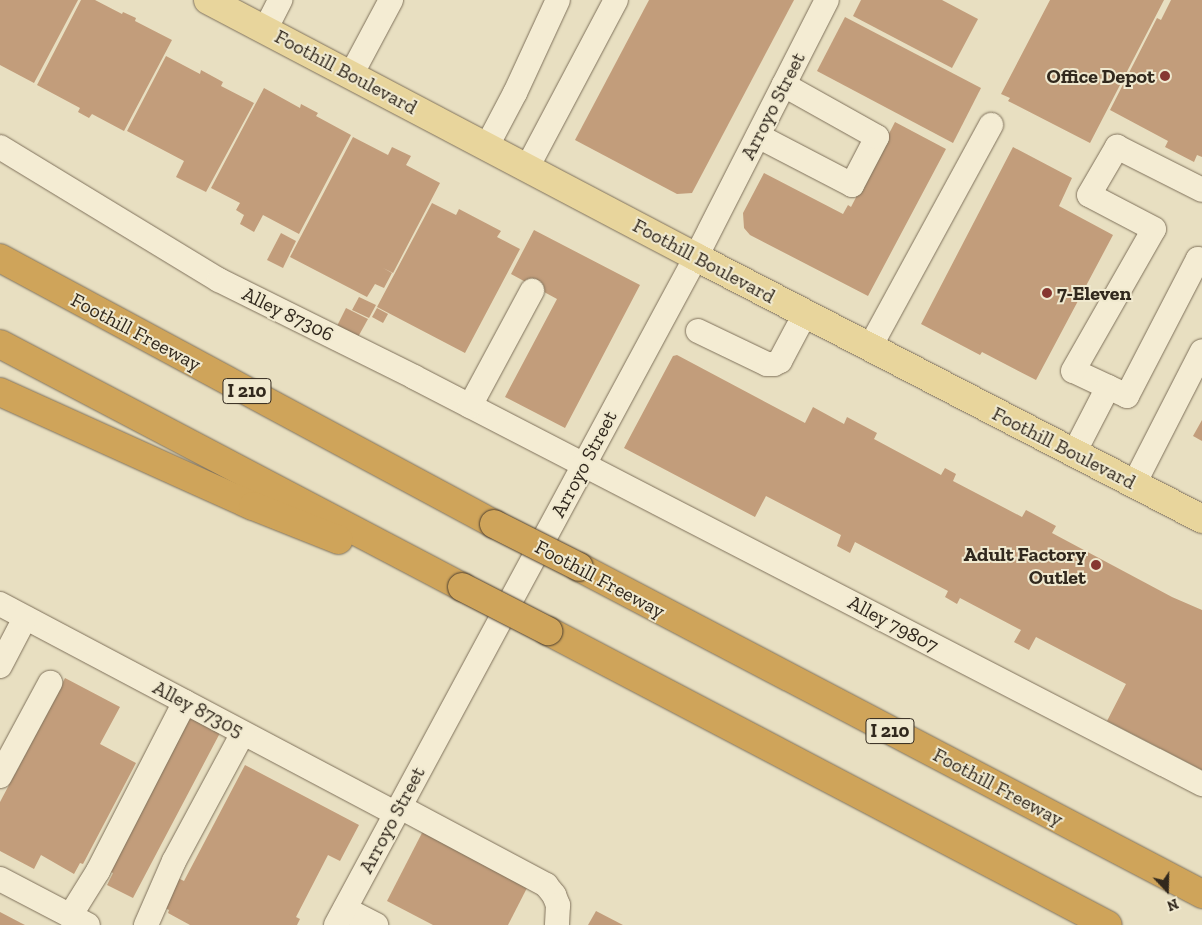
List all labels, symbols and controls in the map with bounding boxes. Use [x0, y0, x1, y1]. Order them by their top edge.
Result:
street label: Foothill Boulevard [271, 24, 421, 120]
street label: Arroyo Street [736, 48, 810, 164]
place label: Office Depot [1047, 64, 1155, 88]
marker: Office Depot [1159, 70, 1171, 82]
street label: Foothill Boulevard [629, 213, 779, 309]
street label: Alley 87306 [238, 281, 338, 347]
place label: 7-Eleven [1057, 281, 1131, 305]
marker: 7-Eleven [1041, 287, 1053, 299]
street label: Foothill Freeway [67, 288, 205, 376]
road number: I 210 [222, 374, 272, 408]
street label: Foothill Boulevard [988, 401, 1140, 495]
street label: Arroyo Street [546, 407, 622, 521]
street label: Foothill Freeway [531, 535, 669, 623]
place label: Adult Factory Outlet [964, 542, 1086, 589]
marker: Adult Factory Outlet [1090, 559, 1102, 571]
street label: Alley 79807 [844, 590, 942, 658]
street label: Alley 87305 [149, 675, 247, 743]
road number: I 210 [865, 714, 915, 748]
street label: Foothill Freeway [929, 743, 1067, 831]
street label: Arroyo Street [354, 763, 430, 877]
north arrow [1142, 865, 1192, 915]
text: N [1165, 895, 1181, 914]

